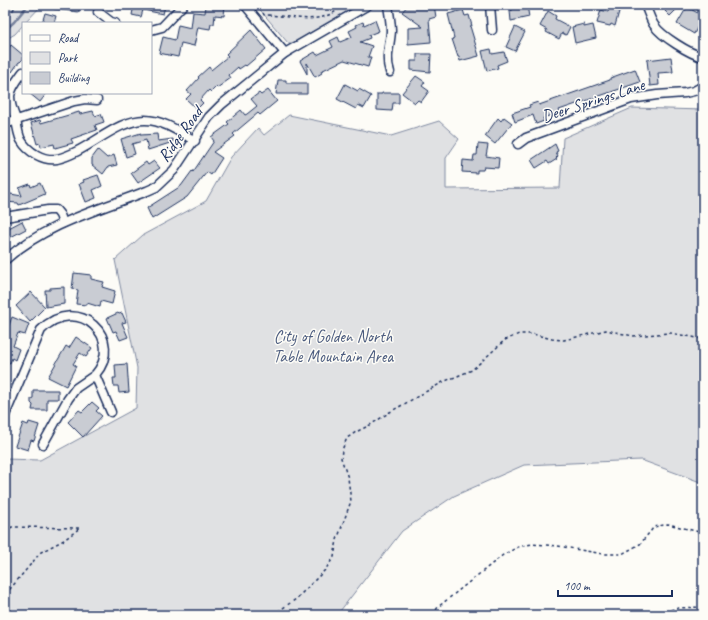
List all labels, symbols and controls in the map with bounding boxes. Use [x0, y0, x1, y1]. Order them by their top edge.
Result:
legend [22, 22, 152, 94]
text: Road [58, 30, 80, 46]
text: Park [58, 50, 79, 66]
text: Building [58, 70, 90, 86]
street label: Deer Springs Lane [539, 74, 649, 127]
street label: Ridge Road [153, 101, 209, 166]
park label: City of Golden North Table Mountain Area [273, 326, 394, 367]
scale bar [558, 572, 672, 598]
text: 100 m [564, 578, 591, 594]

